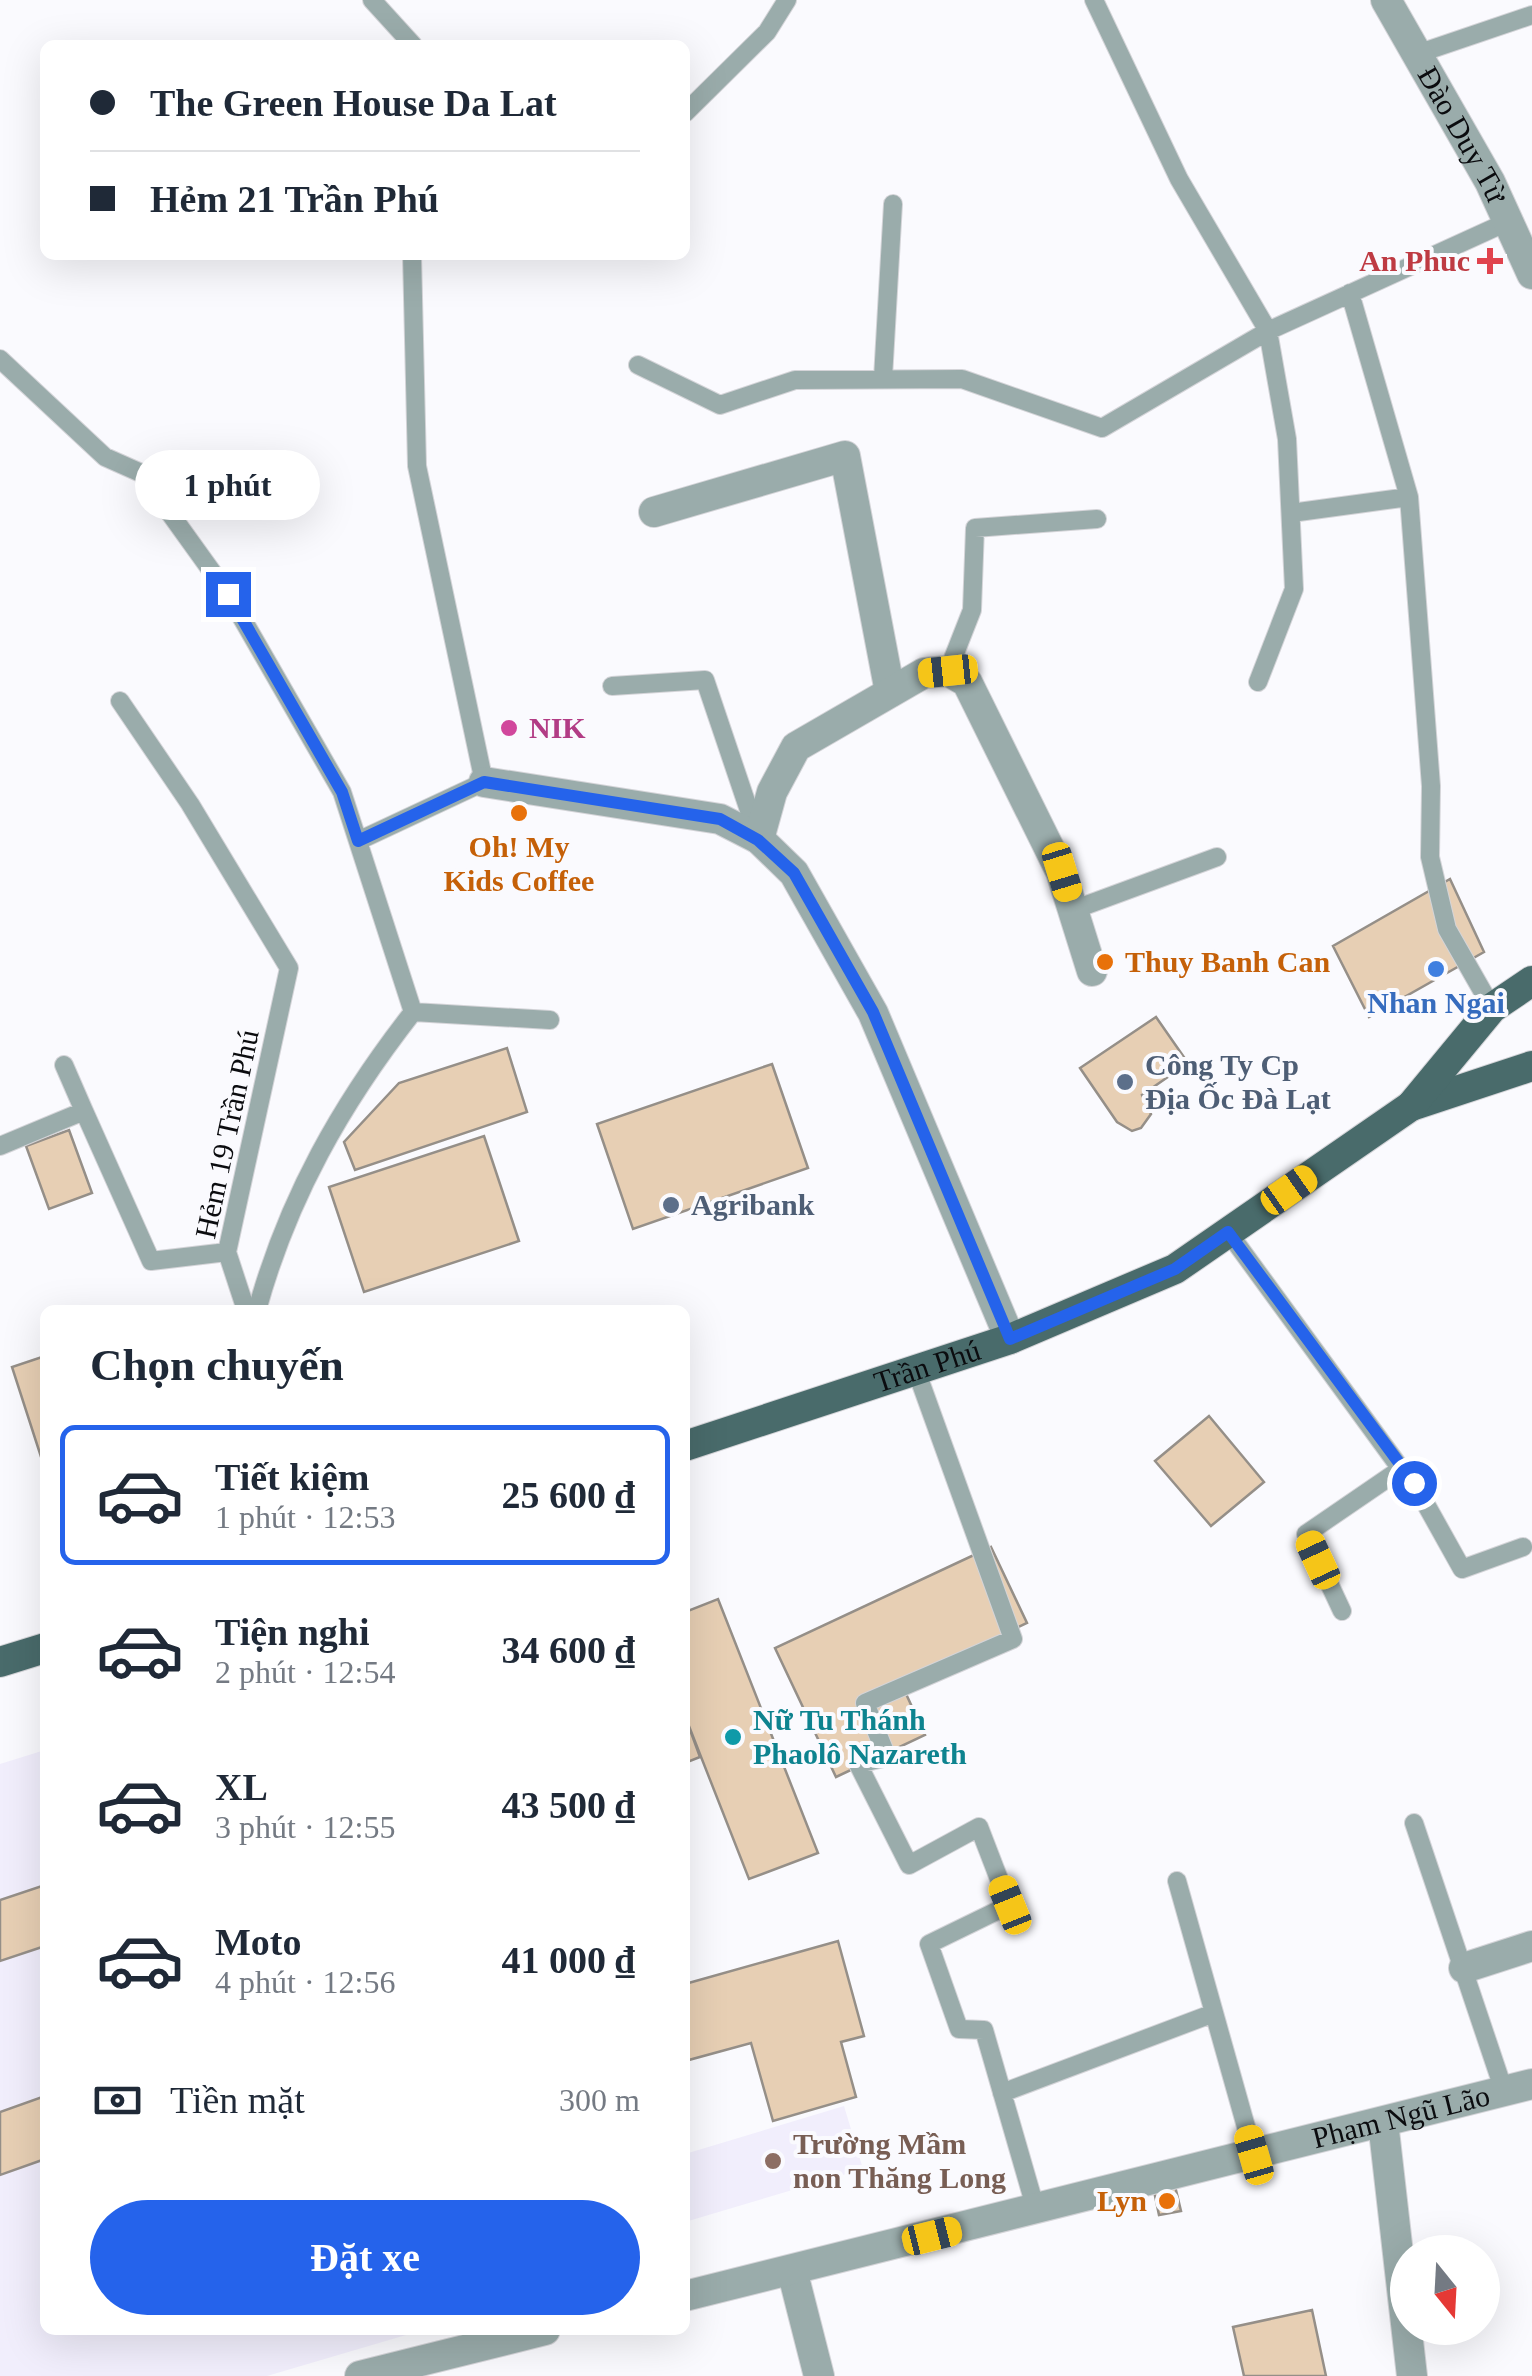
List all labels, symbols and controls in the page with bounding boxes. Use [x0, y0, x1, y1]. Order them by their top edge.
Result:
street label: Đào Duy Từ [1412, 61, 1515, 209]
text: The Green House Da Lat [150, 82, 557, 124]
text: Hẻm 21 Trần Phú [150, 178, 439, 220]
place label: An Phuc [1359, 244, 1470, 277]
marker: An Phuc [1479, 250, 1501, 272]
callout: 1 phút [136, 449, 320, 519]
text: 1 phút [183, 467, 272, 503]
route end [206, 572, 251, 617]
car [917, 653, 979, 689]
place label: NIK [529, 711, 586, 744]
marker: NIK [498, 717, 520, 739]
marker: Oh! My Kids Coffee [508, 802, 530, 824]
place label: Oh! My Kids Coffee [444, 830, 594, 897]
car [1039, 839, 1085, 905]
place label: Thuy Banh Can [1125, 945, 1330, 978]
marker: Thuy Banh Can [1094, 951, 1116, 973]
marker: Nhan Ngai [1425, 958, 1447, 980]
place label: Nhan Ngai [1367, 986, 1505, 1019]
street label: Hẻm 19 Trần Phú [188, 1027, 265, 1241]
place label: Công Ty Cp Địa Ốc Đà Lạt [1145, 1048, 1331, 1115]
marker: Công Ty Cp Địa Ốc Đà Lạt [1114, 1071, 1136, 1093]
car [1256, 1161, 1322, 1219]
place label: Agribank [691, 1188, 815, 1221]
marker: Agribank [660, 1194, 682, 1216]
street label: Trần Phú [870, 1333, 984, 1399]
text: Chọn chuyến [90, 1340, 344, 1390]
icon: car [95, 1450, 185, 1540]
text: Tiết kiệm [215, 1456, 369, 1498]
route start [1392, 1461, 1437, 1506]
text: 25 600 ₫ [502, 1474, 635, 1516]
text: 1 phút · 12:53 [215, 1499, 395, 1535]
car [1292, 1526, 1344, 1594]
icon: car [95, 1605, 185, 1695]
text: Tiện nghi [215, 1611, 370, 1653]
text: 34 600 ₫ [502, 1629, 635, 1671]
text: 2 phút · 12:54 [215, 1654, 395, 1690]
place label: Nữ Tu Thánh Phaolô Nazareth [753, 1703, 967, 1770]
marker: Nữ Tu Thánh Phaolô Nazareth [722, 1726, 744, 1748]
icon: car [95, 1760, 185, 1850]
text: XL [215, 1766, 268, 1808]
text: 43 500 ₫ [502, 1784, 635, 1826]
text: 3 phút · 12:55 [215, 1809, 395, 1845]
car [985, 1872, 1035, 1938]
icon: car [95, 1915, 185, 2005]
text: Moto [215, 1921, 302, 1963]
text: 41 000 ₫ [502, 1939, 635, 1981]
text: 4 phút · 12:56 [215, 1964, 395, 2000]
icon: cash [90, 2073, 145, 2128]
street label: Phạm Ngũ Lão [1309, 2078, 1493, 2154]
text: Tiền mặt [170, 2079, 305, 2121]
text: 300 m [559, 2082, 640, 2118]
car [1231, 2122, 1277, 2188]
place label: Trường Mầm non Thăng Long [793, 2127, 1006, 2194]
marker: Trường Mầm non Thăng Long [762, 2150, 784, 2172]
place label: Lyn [1097, 2184, 1147, 2217]
marker: Lyn [1156, 2190, 1178, 2212]
button: Đặt xe [90, 2200, 640, 2315]
car [899, 2214, 965, 2258]
north arrow [1390, 2235, 1500, 2345]
map controls [1390, 2235, 1500, 2345]

